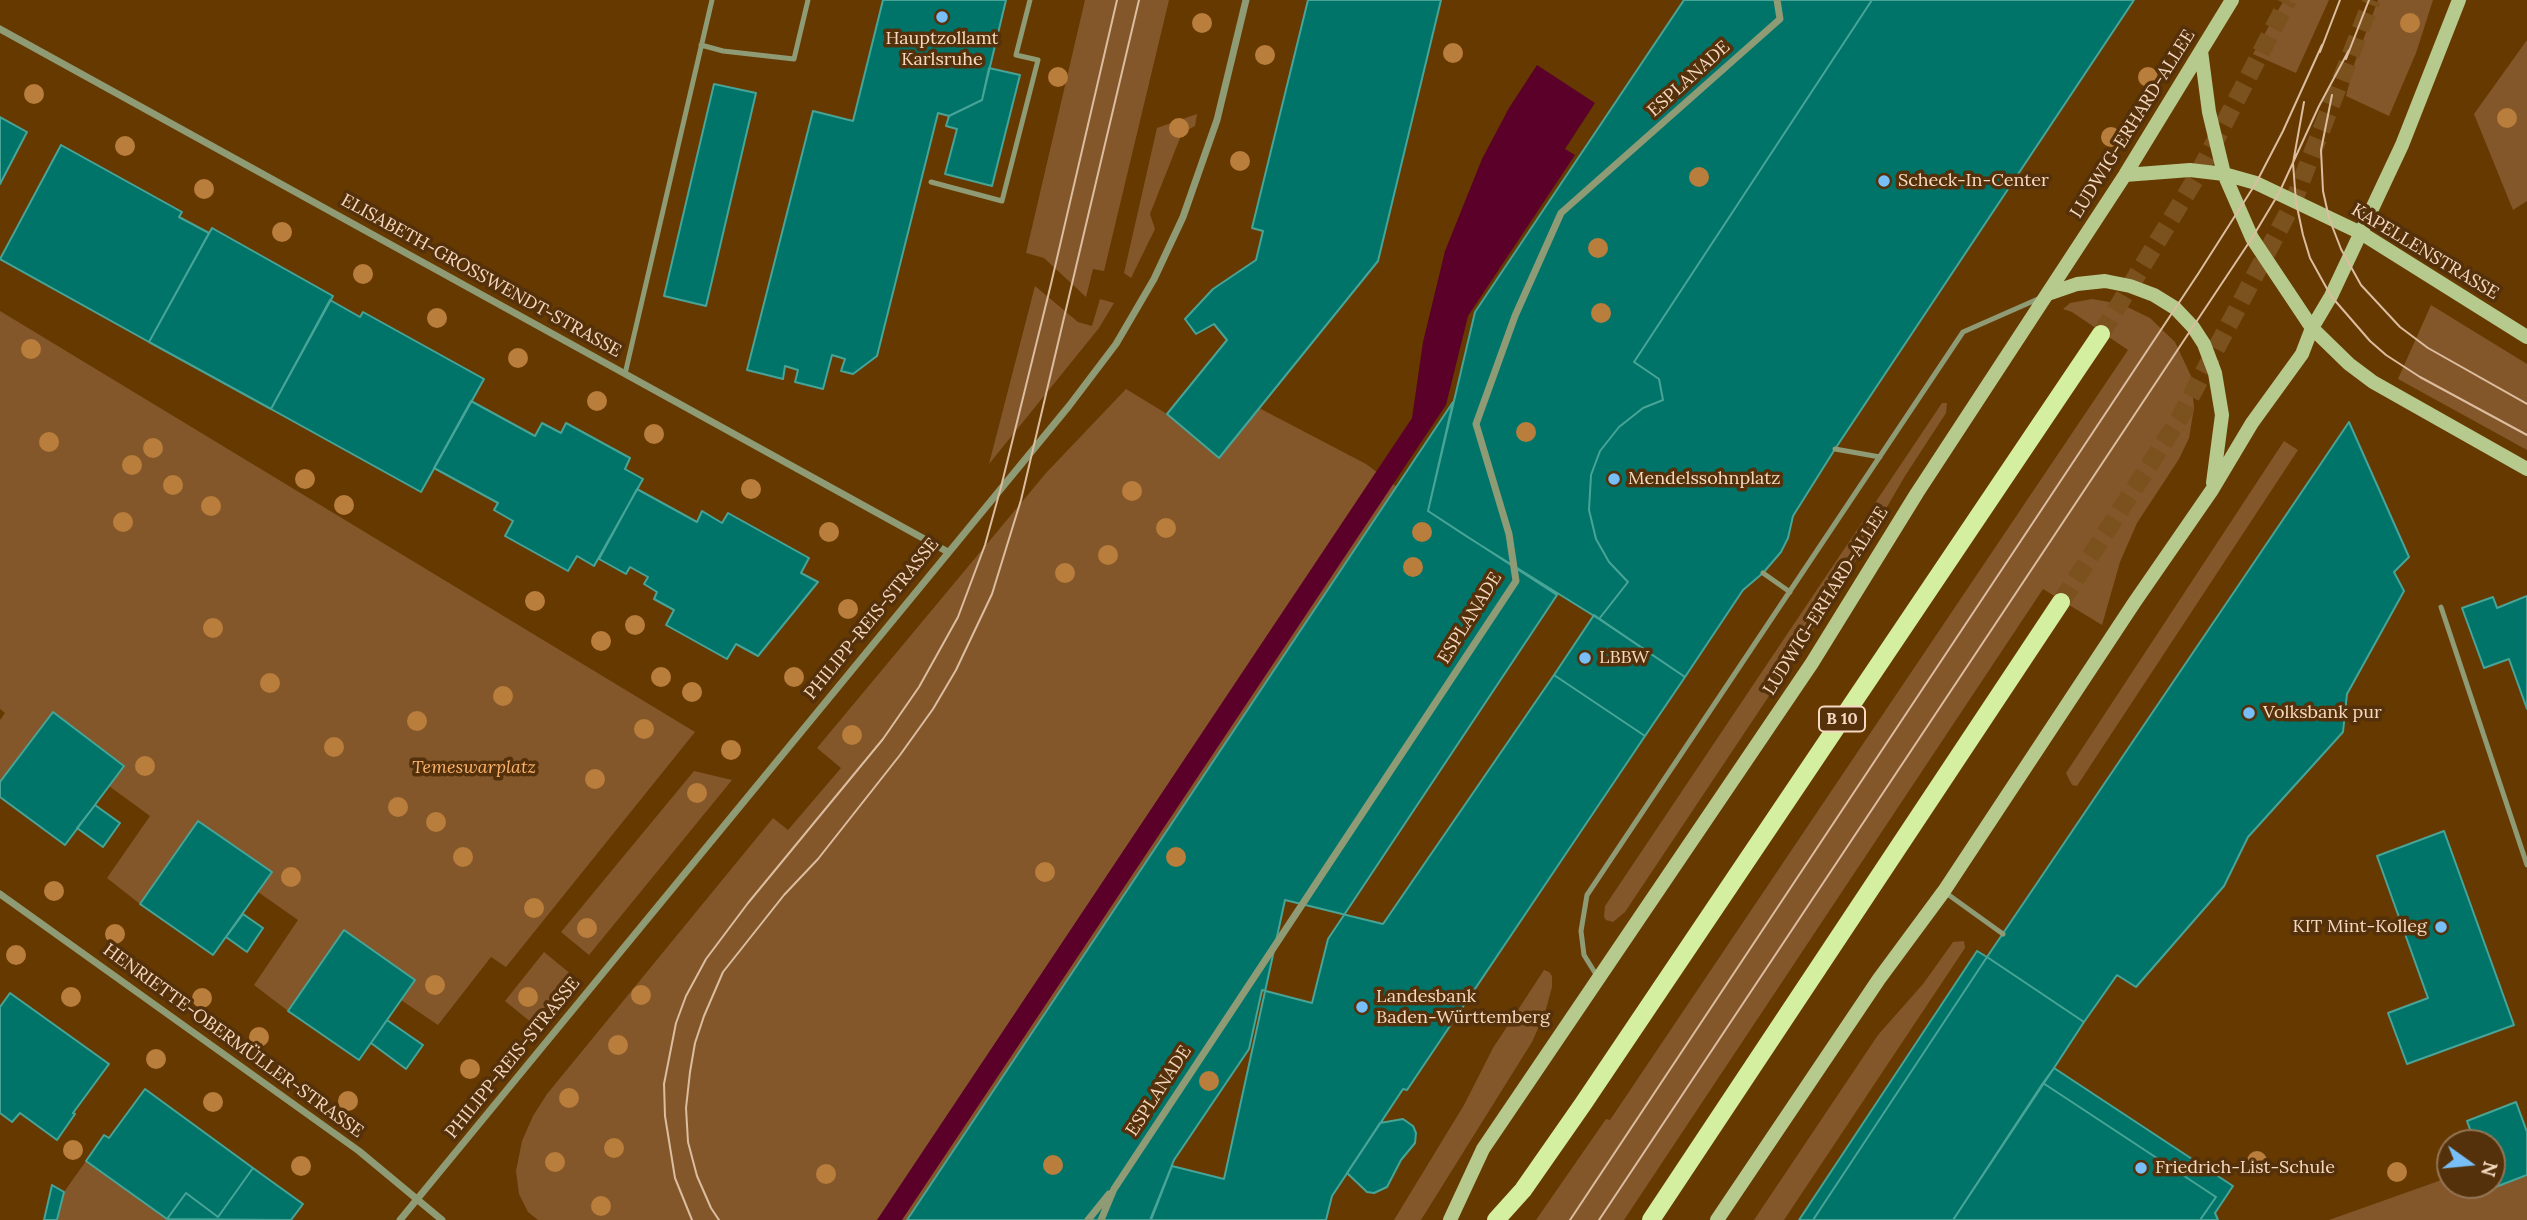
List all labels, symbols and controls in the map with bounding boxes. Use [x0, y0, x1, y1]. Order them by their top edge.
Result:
marker: Hauptzollamt Karlsruhe [934, 9, 950, 25]
street label: LUDWIG-ERHARD-ALLEE [2066, 26, 2200, 222]
place label: Hauptzollamt Karlsruhe [885, 28, 999, 70]
street label: ESPLANADE [1643, 36, 1735, 122]
place label: Scheck-In-Center [1898, 170, 2049, 192]
marker: Scheck-In-Center [1876, 173, 1892, 189]
street label: ELISABETH-GROSSWENDT-STRASSE [337, 190, 625, 362]
street label: KAPELLENSTRASSE [2347, 199, 2503, 305]
place label: Mendelssohnplatz [1628, 468, 1780, 490]
marker: Mendelssohnplatz [1606, 471, 1622, 487]
street label: LUDWIG-ERHARD-ALLEE [1759, 503, 1893, 699]
street label: PHILIPP-REIS-STRASSE [800, 534, 944, 704]
street label: ESPLANADE [1433, 568, 1507, 668]
place label: LBBW [1599, 647, 1649, 669]
marker: LBBW [1577, 650, 1593, 666]
place label: Volksbank pur [2263, 702, 2382, 724]
marker: Volksbank pur [2241, 705, 2257, 721]
road number: B 10 [1819, 706, 1865, 732]
park label: Temeswarplatz [412, 757, 536, 779]
place label: KIT Mint-Kolleg [2293, 916, 2427, 938]
marker: KIT Mint-Kolleg [2433, 919, 2449, 935]
street label: HENRIETTE-OBERMÜLLER-STRASSE [99, 939, 367, 1143]
street label: PHILIPP-REIS-STRASSE [441, 973, 585, 1143]
place label: Landesbank Baden-Württemberg [1376, 986, 1550, 1028]
marker: Landesbank Baden-Württemberg [1354, 999, 1370, 1015]
street label: ESPLANADE [1122, 1042, 1196, 1140]
north arrow [2436, 1129, 2506, 1199]
place label: Friedrich-List-Schule [2155, 1157, 2335, 1179]
text: N [2476, 1159, 2503, 1179]
marker: Friedrich-List-Schule [2133, 1160, 2149, 1176]

